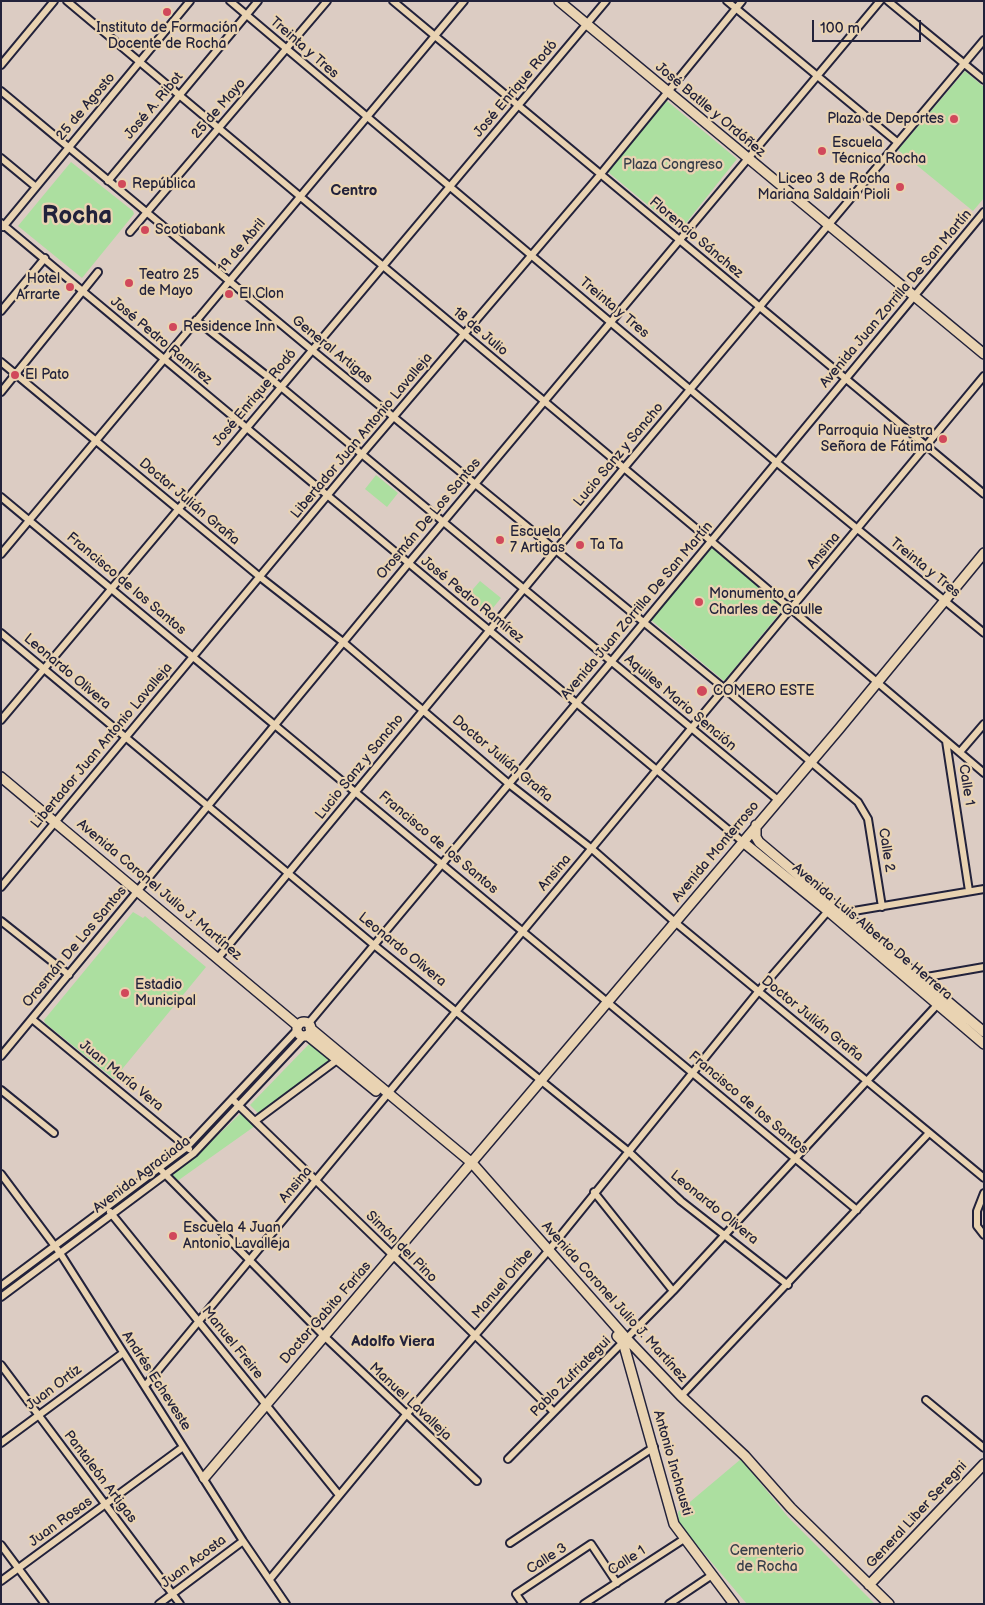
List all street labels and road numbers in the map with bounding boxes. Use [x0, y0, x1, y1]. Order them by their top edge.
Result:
street label: Treinta y Tres [266, 14, 342, 82]
street label: José Enrique Rodó [471, 37, 561, 141]
street label: José Batlle y Ordóñez [652, 59, 768, 161]
street label: José A. Ribot [121, 69, 187, 143]
street label: 25 de Agosto [53, 70, 119, 144]
street label: 25 de Mayo [188, 76, 250, 142]
street label: Florencio Sánchez [646, 194, 746, 282]
street label: Avenida Juan Zorrilla De San Martín [817, 207, 975, 391]
street label: 19 de Abril [215, 216, 269, 276]
street label: Treinta y Tres [576, 274, 652, 342]
street label: José Pedro Ramírez [107, 294, 215, 388]
street label: 18 de Julio [449, 304, 511, 360]
street label: General Artigas [288, 312, 376, 388]
street label: José Enrique Rodó [210, 346, 300, 450]
street label: Libertador Juan Antonio Lavalleja [288, 350, 436, 522]
street label: Lucio Sanz y Sancho [571, 400, 667, 510]
street label: Doctor Julián Graña [135, 455, 243, 549]
street label: Orosmán De Los Santos [373, 455, 485, 583]
street label: Avenida Juan Zorrilla De San Martín [558, 519, 716, 703]
street label: Francisco de los Santos [63, 529, 189, 639]
street label: Ansina [804, 529, 844, 573]
street label: Treinta y Tres [887, 535, 963, 601]
street label: José Pedro Ramírez [417, 553, 527, 647]
street label: Leonardo Olivera [20, 631, 114, 713]
street label: Aquiles Mario Sención [621, 651, 739, 755]
street label: Libertador Juan Antonio Lavalleja [28, 660, 176, 832]
street label: Lucio Sanz y Sancho [312, 711, 408, 823]
street label: Doctor Julián Graña [448, 712, 556, 806]
street label: Calle 1 [954, 763, 978, 807]
street label: Francisco de los Santos [375, 788, 501, 898]
street label: Avenida Monterroso [669, 798, 763, 906]
street label: Avenida Coronel Julio J. Martínez [73, 816, 245, 964]
street label: Calle 2 [874, 827, 898, 873]
street label: Ansina [535, 851, 575, 895]
street label: Avenida Luis Alberto De Herrera [788, 860, 956, 1004]
street label: Orosmán De Los Santos [19, 883, 131, 1011]
street label: Leonardo Olivera [355, 909, 449, 991]
street label: Doctor Julián Graña [758, 973, 866, 1065]
street label: Juan María Vera [76, 1037, 166, 1115]
street label: Francisco de los Santos [685, 1048, 811, 1158]
street label: Avenida Agraciada [90, 1133, 194, 1217]
street label: Ansina [276, 1163, 316, 1207]
street label: Leonardo Olivera [667, 1167, 761, 1249]
street label: Simón del Pino [362, 1208, 440, 1286]
street label: Avenida Coronel Julio J. Martínez [537, 1218, 691, 1386]
street label: Manuel Oribe [469, 1246, 537, 1322]
street label: Doctor Gabito Farias [277, 1258, 375, 1368]
street label: Manuel Freire [198, 1303, 266, 1383]
street label: Andrés Echeveste [118, 1328, 194, 1434]
street label: Pablo Zufriategui [527, 1333, 615, 1421]
street label: Manuel Lavalleja [365, 1360, 455, 1444]
street label: Juan Ortíz [23, 1362, 85, 1414]
street label: Antonio Inchausti [649, 1408, 695, 1518]
street label: Pantaleón Artigas [60, 1428, 140, 1526]
street label: General Liber Seregni [863, 1458, 971, 1572]
street label: Juan Rosas [26, 1493, 96, 1551]
street label: Juan Acosta [158, 1532, 230, 1592]
street label: Calle 3 [524, 1540, 570, 1578]
street label: Calle 1 [605, 1543, 649, 1579]

